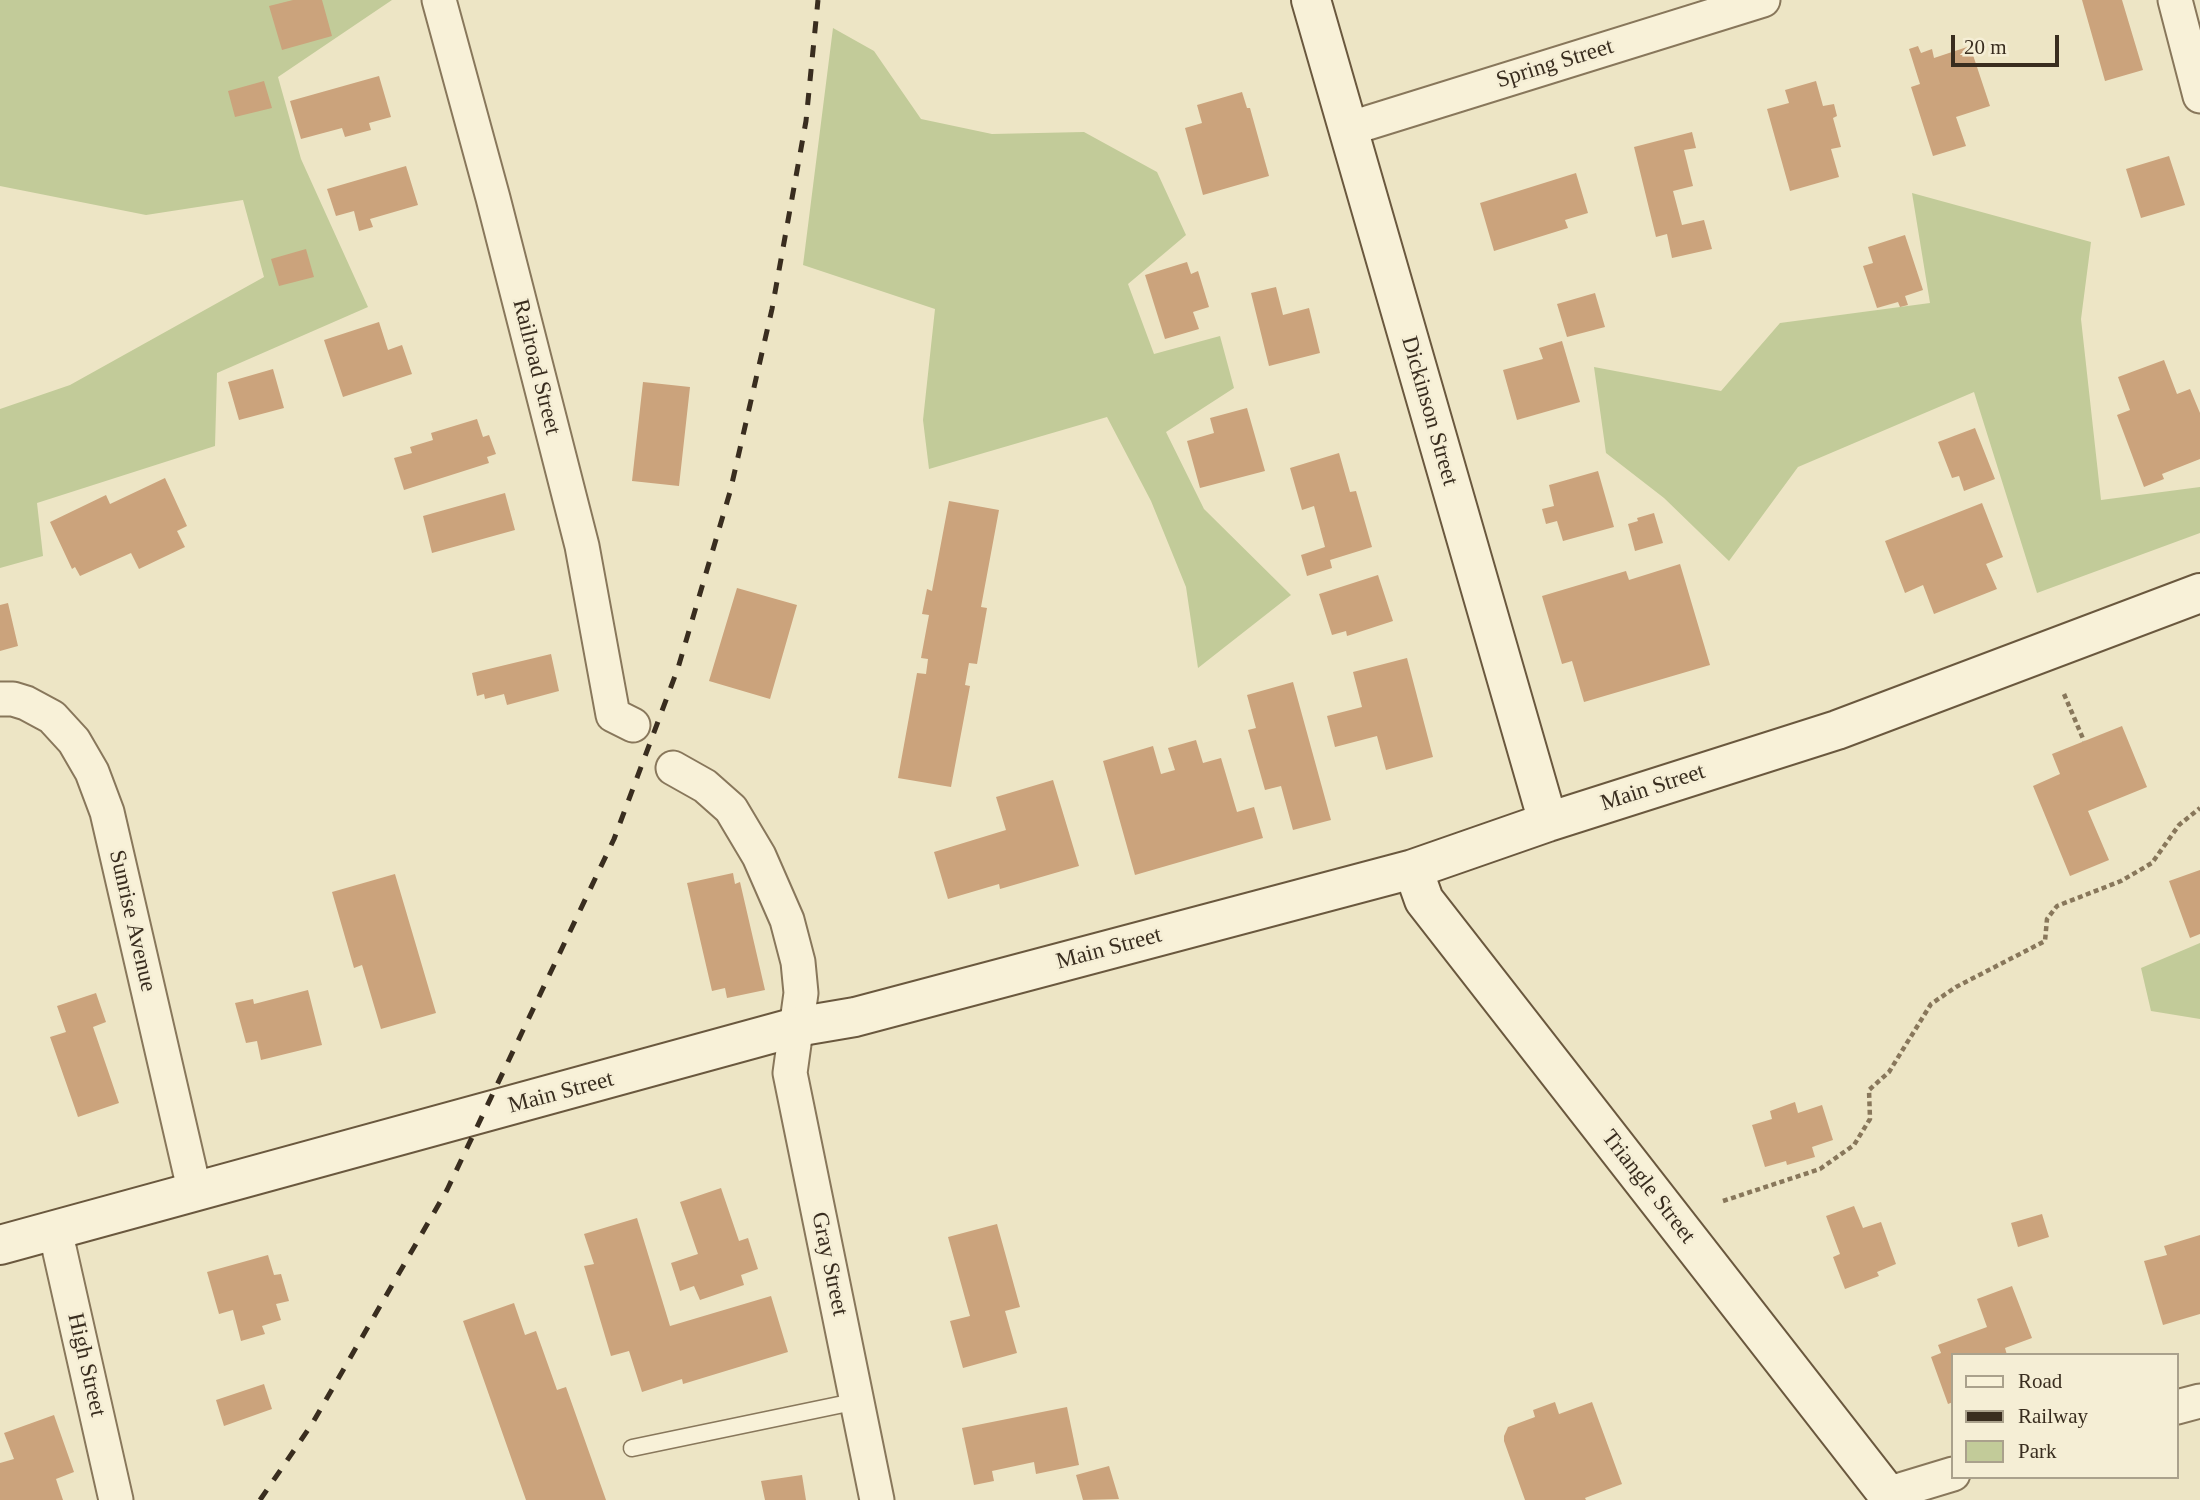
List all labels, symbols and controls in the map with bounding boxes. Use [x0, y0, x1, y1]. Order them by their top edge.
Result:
scale bar [1955, 21, 2064, 65]
street label: Spring Street [1493, 33, 1617, 95]
text: 20 m [1964, 35, 2007, 59]
street label: Railroad Street [506, 296, 566, 438]
street label: Dickinson Street [1395, 333, 1463, 489]
street label: Main Street [1597, 758, 1709, 818]
street label: Sunrise Avenue [102, 847, 162, 995]
street label: Main Street [1053, 922, 1165, 976]
street label: Main Street [505, 1066, 617, 1120]
street label: Triangle Street [1595, 1125, 1701, 1249]
street label: Gray Street [805, 1210, 853, 1318]
street label: High Street [61, 1311, 111, 1419]
legend [1952, 1353, 2179, 1479]
text: Road [2018, 1369, 2062, 1393]
text: Railway [2018, 1404, 2088, 1428]
text: Park [2018, 1439, 2057, 1463]

